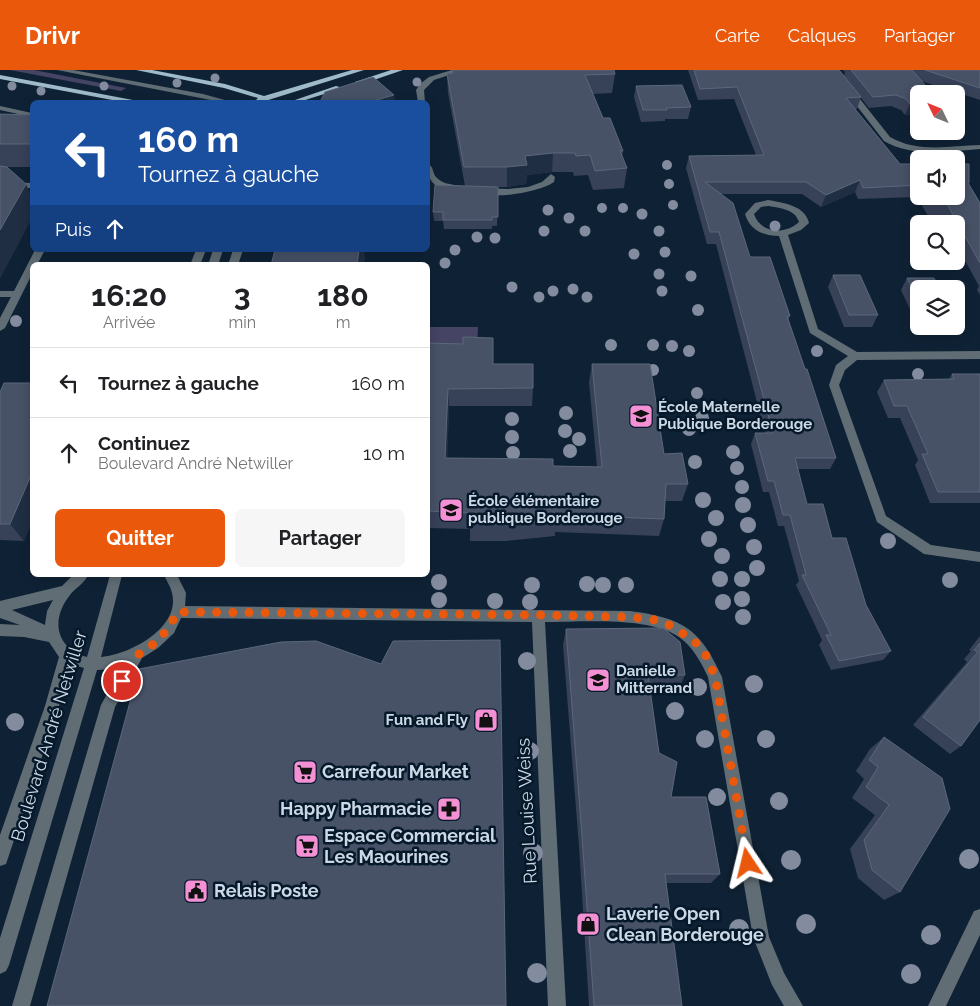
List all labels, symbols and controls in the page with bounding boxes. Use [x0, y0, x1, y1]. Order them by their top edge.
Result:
text: Drivr [25, 21, 80, 50]
text: Carte [715, 25, 760, 46]
text: Calques [788, 25, 856, 46]
text: Partager [884, 25, 955, 46]
north arrow [910, 85, 965, 140]
map controls [910, 85, 965, 335]
text: 160 m [138, 119, 239, 160]
icon: left [55, 120, 120, 185]
button: sound [910, 150, 965, 205]
text: Tournez à gauche [138, 161, 319, 187]
icon: ahead [101, 215, 129, 243]
button: search [910, 215, 965, 270]
text: Puis [55, 218, 91, 240]
text: 16:20 [91, 278, 167, 313]
text: 3 [234, 278, 251, 313]
text: 180 [317, 278, 369, 313]
button: layers [910, 280, 965, 335]
text: Arrivée [103, 313, 156, 332]
text: min [228, 313, 256, 332]
text: m [336, 313, 350, 332]
icon: left [55, 369, 83, 397]
text: Tournez à gauche [98, 372, 259, 394]
text: 160 m [351, 372, 405, 394]
place label: École Maternelle Publique Borderouge [658, 398, 812, 433]
school or university icon: École Maternelle Publique Borderouge [628, 403, 654, 429]
text: Continuez [98, 432, 190, 454]
icon: ahead [55, 439, 83, 467]
text: 10 m [363, 442, 405, 464]
text: Boulevard André Netwiller [98, 454, 293, 473]
place label: École élémentaire publique Borderouge [468, 492, 622, 527]
school or university icon: École élémentaire publique Borderouge [438, 497, 464, 523]
button: Quitter [55, 509, 225, 567]
button: Partager [235, 509, 405, 567]
street label: Boulevard André Netwiller [6, 627, 91, 844]
pin [101, 660, 143, 702]
place label: Danielle Mitterrand [616, 662, 692, 697]
icon: arrive [108, 667, 136, 695]
school or university icon: Danielle Mitterrand [585, 667, 611, 693]
shop icon: Fun and Fly [473, 707, 499, 733]
place label: Fun and Fly [386, 711, 469, 729]
street label: Rue Louise Weiss [512, 737, 541, 884]
supermarket icon: Carrefour Market [292, 759, 318, 785]
place label: Carrefour Market [322, 761, 469, 782]
pharmacy icon: Happy Pharmacie [436, 796, 462, 822]
place label: Happy Pharmacie [280, 798, 432, 819]
place label: Espace Commercial Les Maourines [324, 825, 496, 867]
supermarket icon: Espace Commercial Les Maourines [294, 833, 320, 859]
position arrow [721, 836, 773, 888]
public building icon: Relais Poste [183, 878, 209, 904]
place label: Relais Poste [214, 880, 319, 901]
place label: Laverie Open Clean Borderouge [606, 903, 764, 945]
shop icon: Laverie Open Clean Borderouge [575, 911, 601, 937]

